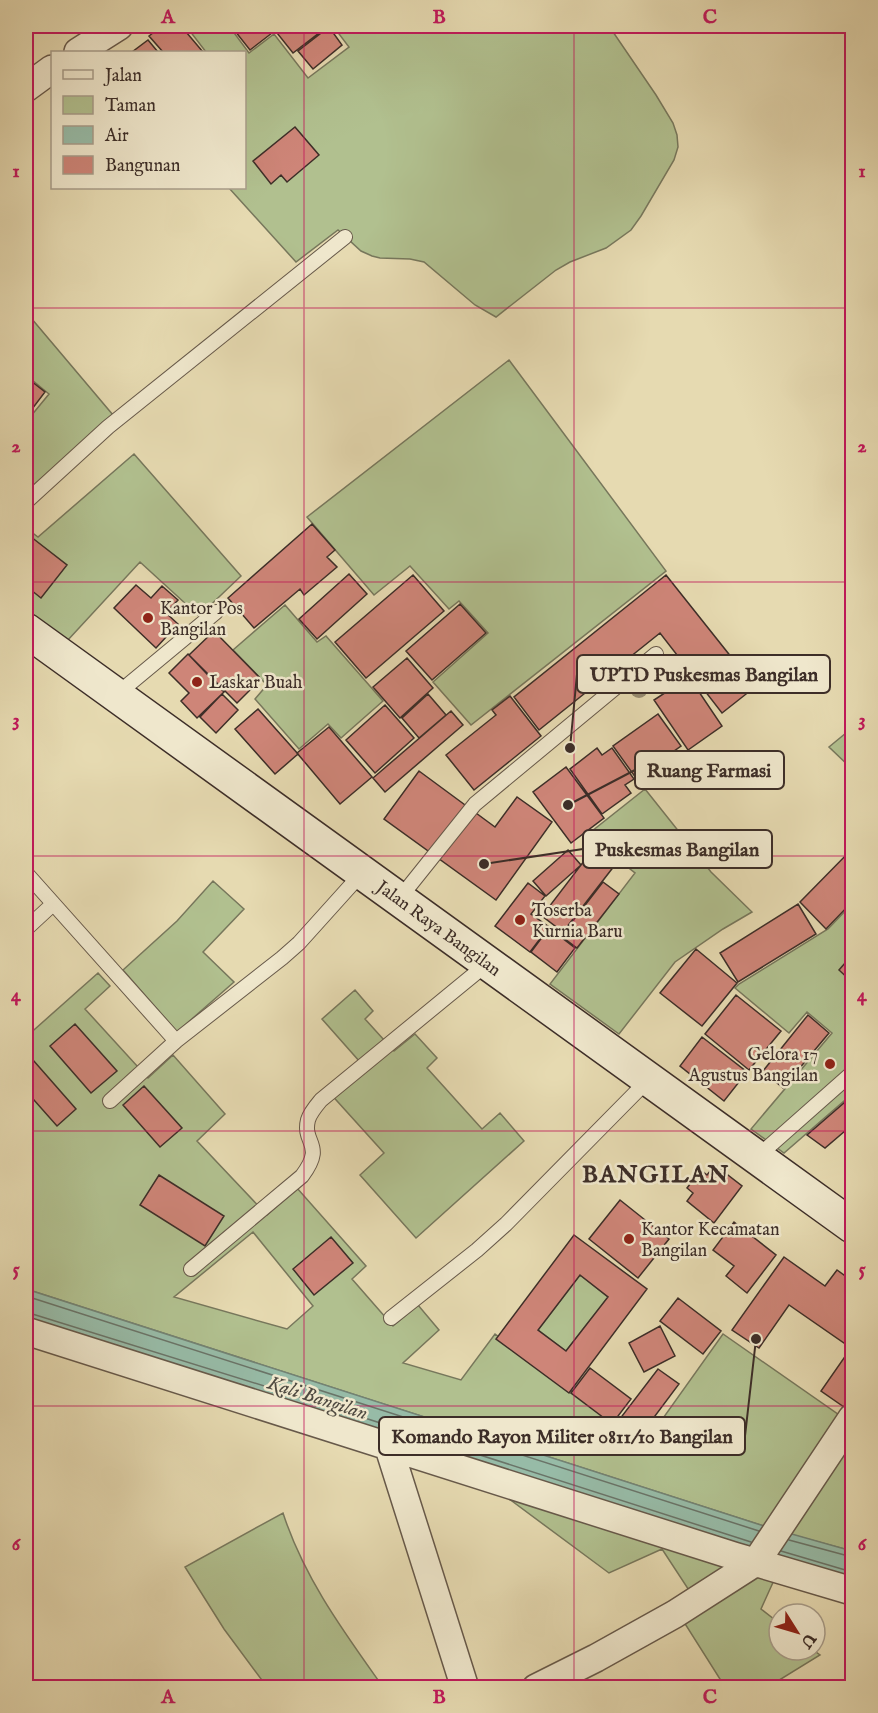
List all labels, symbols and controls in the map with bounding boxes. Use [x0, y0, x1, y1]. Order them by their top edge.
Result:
text: A [160, 5, 176, 30]
text: B [432, 5, 446, 30]
text: C [703, 5, 717, 30]
legend [51, 51, 246, 189]
text: Jalan [103, 65, 142, 88]
text: Taman [105, 95, 156, 118]
text: Air [104, 125, 129, 148]
text: Bangunan [105, 155, 181, 178]
text: 1 [12, 159, 20, 184]
text: 1 [858, 159, 866, 184]
text: 2 [11, 434, 21, 459]
text: 2 [857, 434, 867, 459]
place label: Kantor Pos Bangilan [160, 598, 243, 642]
marker: Kantor Pos Bangilan [141, 611, 155, 625]
callout: UPTD Puskesmas Bangilan [577, 655, 830, 693]
text: UPTD Puskesmas Bangilan [589, 663, 819, 688]
place label: Laskar Buah [209, 672, 303, 695]
marker: Laskar Buah [190, 675, 204, 689]
text: 3 [12, 708, 20, 733]
text: 3 [858, 708, 866, 733]
callout: Ruang Farmasi [635, 751, 784, 789]
text: Ruang Farmasi [647, 759, 772, 784]
callout: Puskesmas Bangilan [583, 830, 772, 868]
text: Puskesmas Bangilan [595, 838, 760, 863]
street label: Jalan Raya Bangilan [370, 875, 505, 982]
place label: Toserba Kurnia Baru [532, 900, 623, 944]
marker: Toserba Kurnia Baru [513, 913, 527, 927]
text: 4 [11, 983, 22, 1008]
text: 4 [857, 983, 868, 1008]
place label: Gelora 17 Agustus Bangilan [687, 1044, 818, 1088]
marker: Gelora 17 Agustus Bangilan [823, 1057, 837, 1071]
district label: BANGILAN [582, 1160, 730, 1191]
place label: Kantor Kecamatan Bangilan [641, 1219, 780, 1263]
marker: Kantor Kecamatan Bangilan [622, 1232, 636, 1246]
text: 5 [12, 1257, 20, 1282]
text: 5 [858, 1257, 866, 1282]
water label: Kali Bangilan [263, 1370, 371, 1427]
callout: Komando Rayon Militer 0811/10 Bangilan [379, 1417, 745, 1455]
text: Komando Rayon Militer 0811/10 Bangilan [391, 1425, 733, 1450]
text: 6 [12, 1532, 22, 1557]
text: 6 [858, 1532, 868, 1557]
north arrow [767, 1602, 827, 1662]
text: U [795, 1628, 820, 1652]
text: A [160, 1685, 176, 1710]
text: B [432, 1685, 446, 1710]
text: C [703, 1685, 717, 1710]

